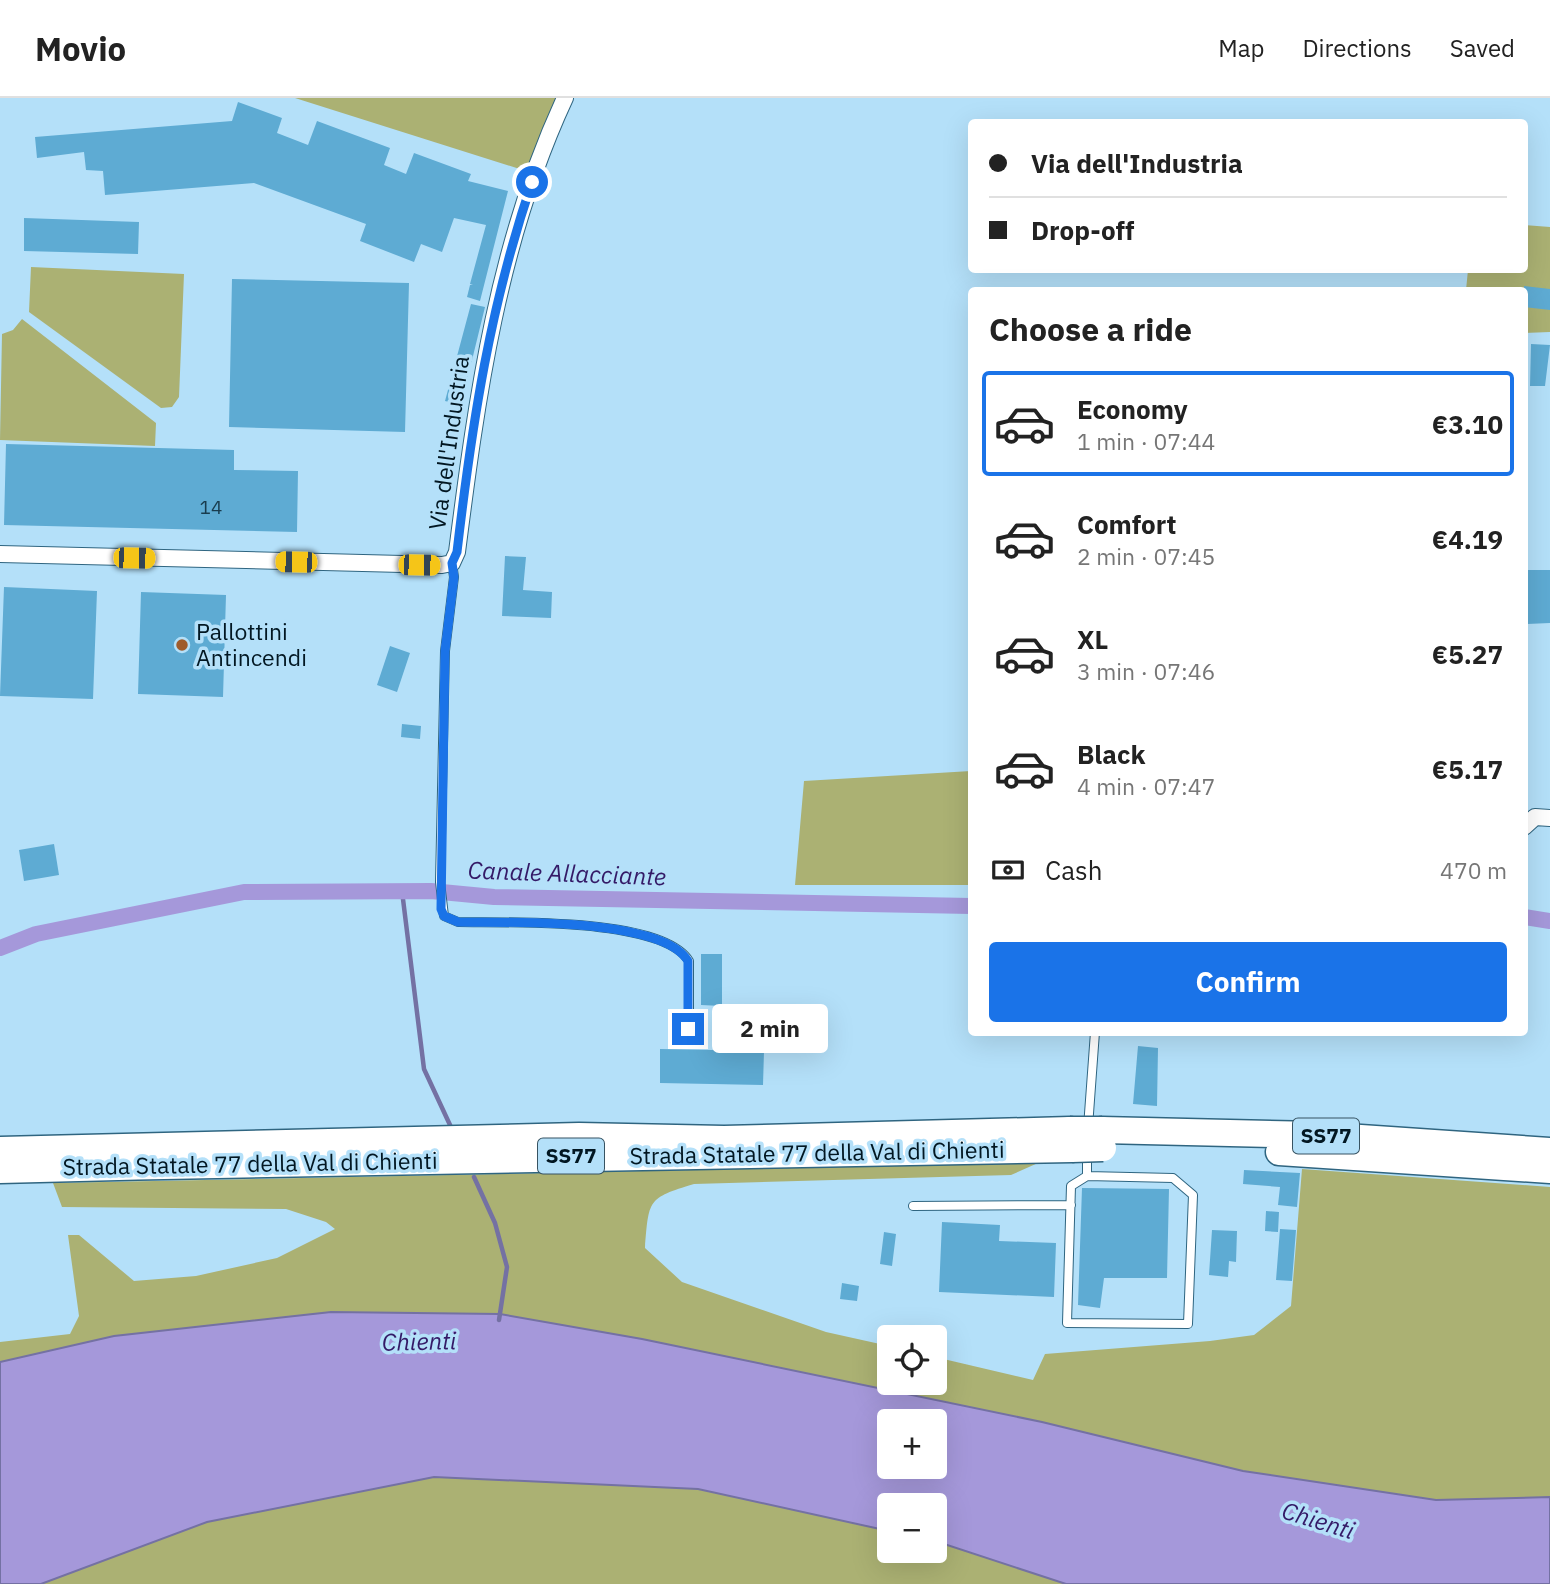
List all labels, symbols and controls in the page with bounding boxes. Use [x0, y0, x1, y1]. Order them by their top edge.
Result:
text: Movio [35, 27, 126, 70]
text: Map [1218, 32, 1264, 64]
text: Directions [1302, 32, 1412, 64]
text: Saved [1450, 32, 1515, 64]
text: Via dell'Industria [1031, 146, 1243, 180]
route start [516, 166, 548, 198]
text: Drop-off [1031, 213, 1134, 247]
text: Choose a ride [989, 308, 1192, 350]
street label: Via dell'Industria [421, 354, 475, 532]
icon: car [993, 392, 1056, 455]
text: Economy [1077, 392, 1188, 426]
text: €3.10 [1432, 407, 1503, 441]
text: 1 min · 07:44 [1077, 426, 1215, 456]
house number: 14 [200, 495, 222, 519]
icon: car [993, 507, 1056, 570]
text: Comfort [1077, 507, 1176, 541]
text: €4.19 [1432, 522, 1503, 556]
text: 2 min · 07:45 [1077, 541, 1215, 571]
car [113, 547, 156, 569]
car [275, 551, 318, 573]
car [398, 554, 441, 576]
place label: Pallottini Antincendi [196, 616, 307, 672]
icon: car [993, 622, 1056, 685]
text: XL [1077, 622, 1108, 656]
marker: Pallottini Antincendi [174, 637, 190, 653]
text: €5.27 [1432, 637, 1503, 671]
text: 3 min · 07:46 [1077, 656, 1215, 686]
icon: car [993, 737, 1056, 800]
text: Black [1077, 737, 1145, 771]
text: €5.17 [1432, 752, 1503, 786]
text: 4 min · 07:47 [1077, 771, 1215, 801]
icon: cash [989, 851, 1027, 889]
text: Cash [1045, 853, 1102, 887]
water label: Canale Allacciante [467, 854, 667, 892]
text: 470 m [1440, 855, 1507, 885]
button: Confirm [989, 942, 1507, 1022]
callout: 2 min [712, 1004, 828, 1054]
route end [672, 1013, 704, 1045]
text: 2 min [740, 1013, 800, 1043]
road number: SS77 [1293, 1118, 1359, 1154]
street label: Strada Statale 77 della Val di Chienti [629, 1134, 1005, 1170]
road number: SS77 [538, 1138, 604, 1174]
street label: Strada Statale 77 della Val di Chienti [62, 1145, 438, 1181]
water label: Chienti [382, 1324, 457, 1358]
map controls [877, 1325, 947, 1563]
button: locate [877, 1325, 947, 1395]
button: + [877, 1409, 947, 1479]
button: − [877, 1493, 947, 1563]
water label: Chienti [1278, 1494, 1359, 1546]

